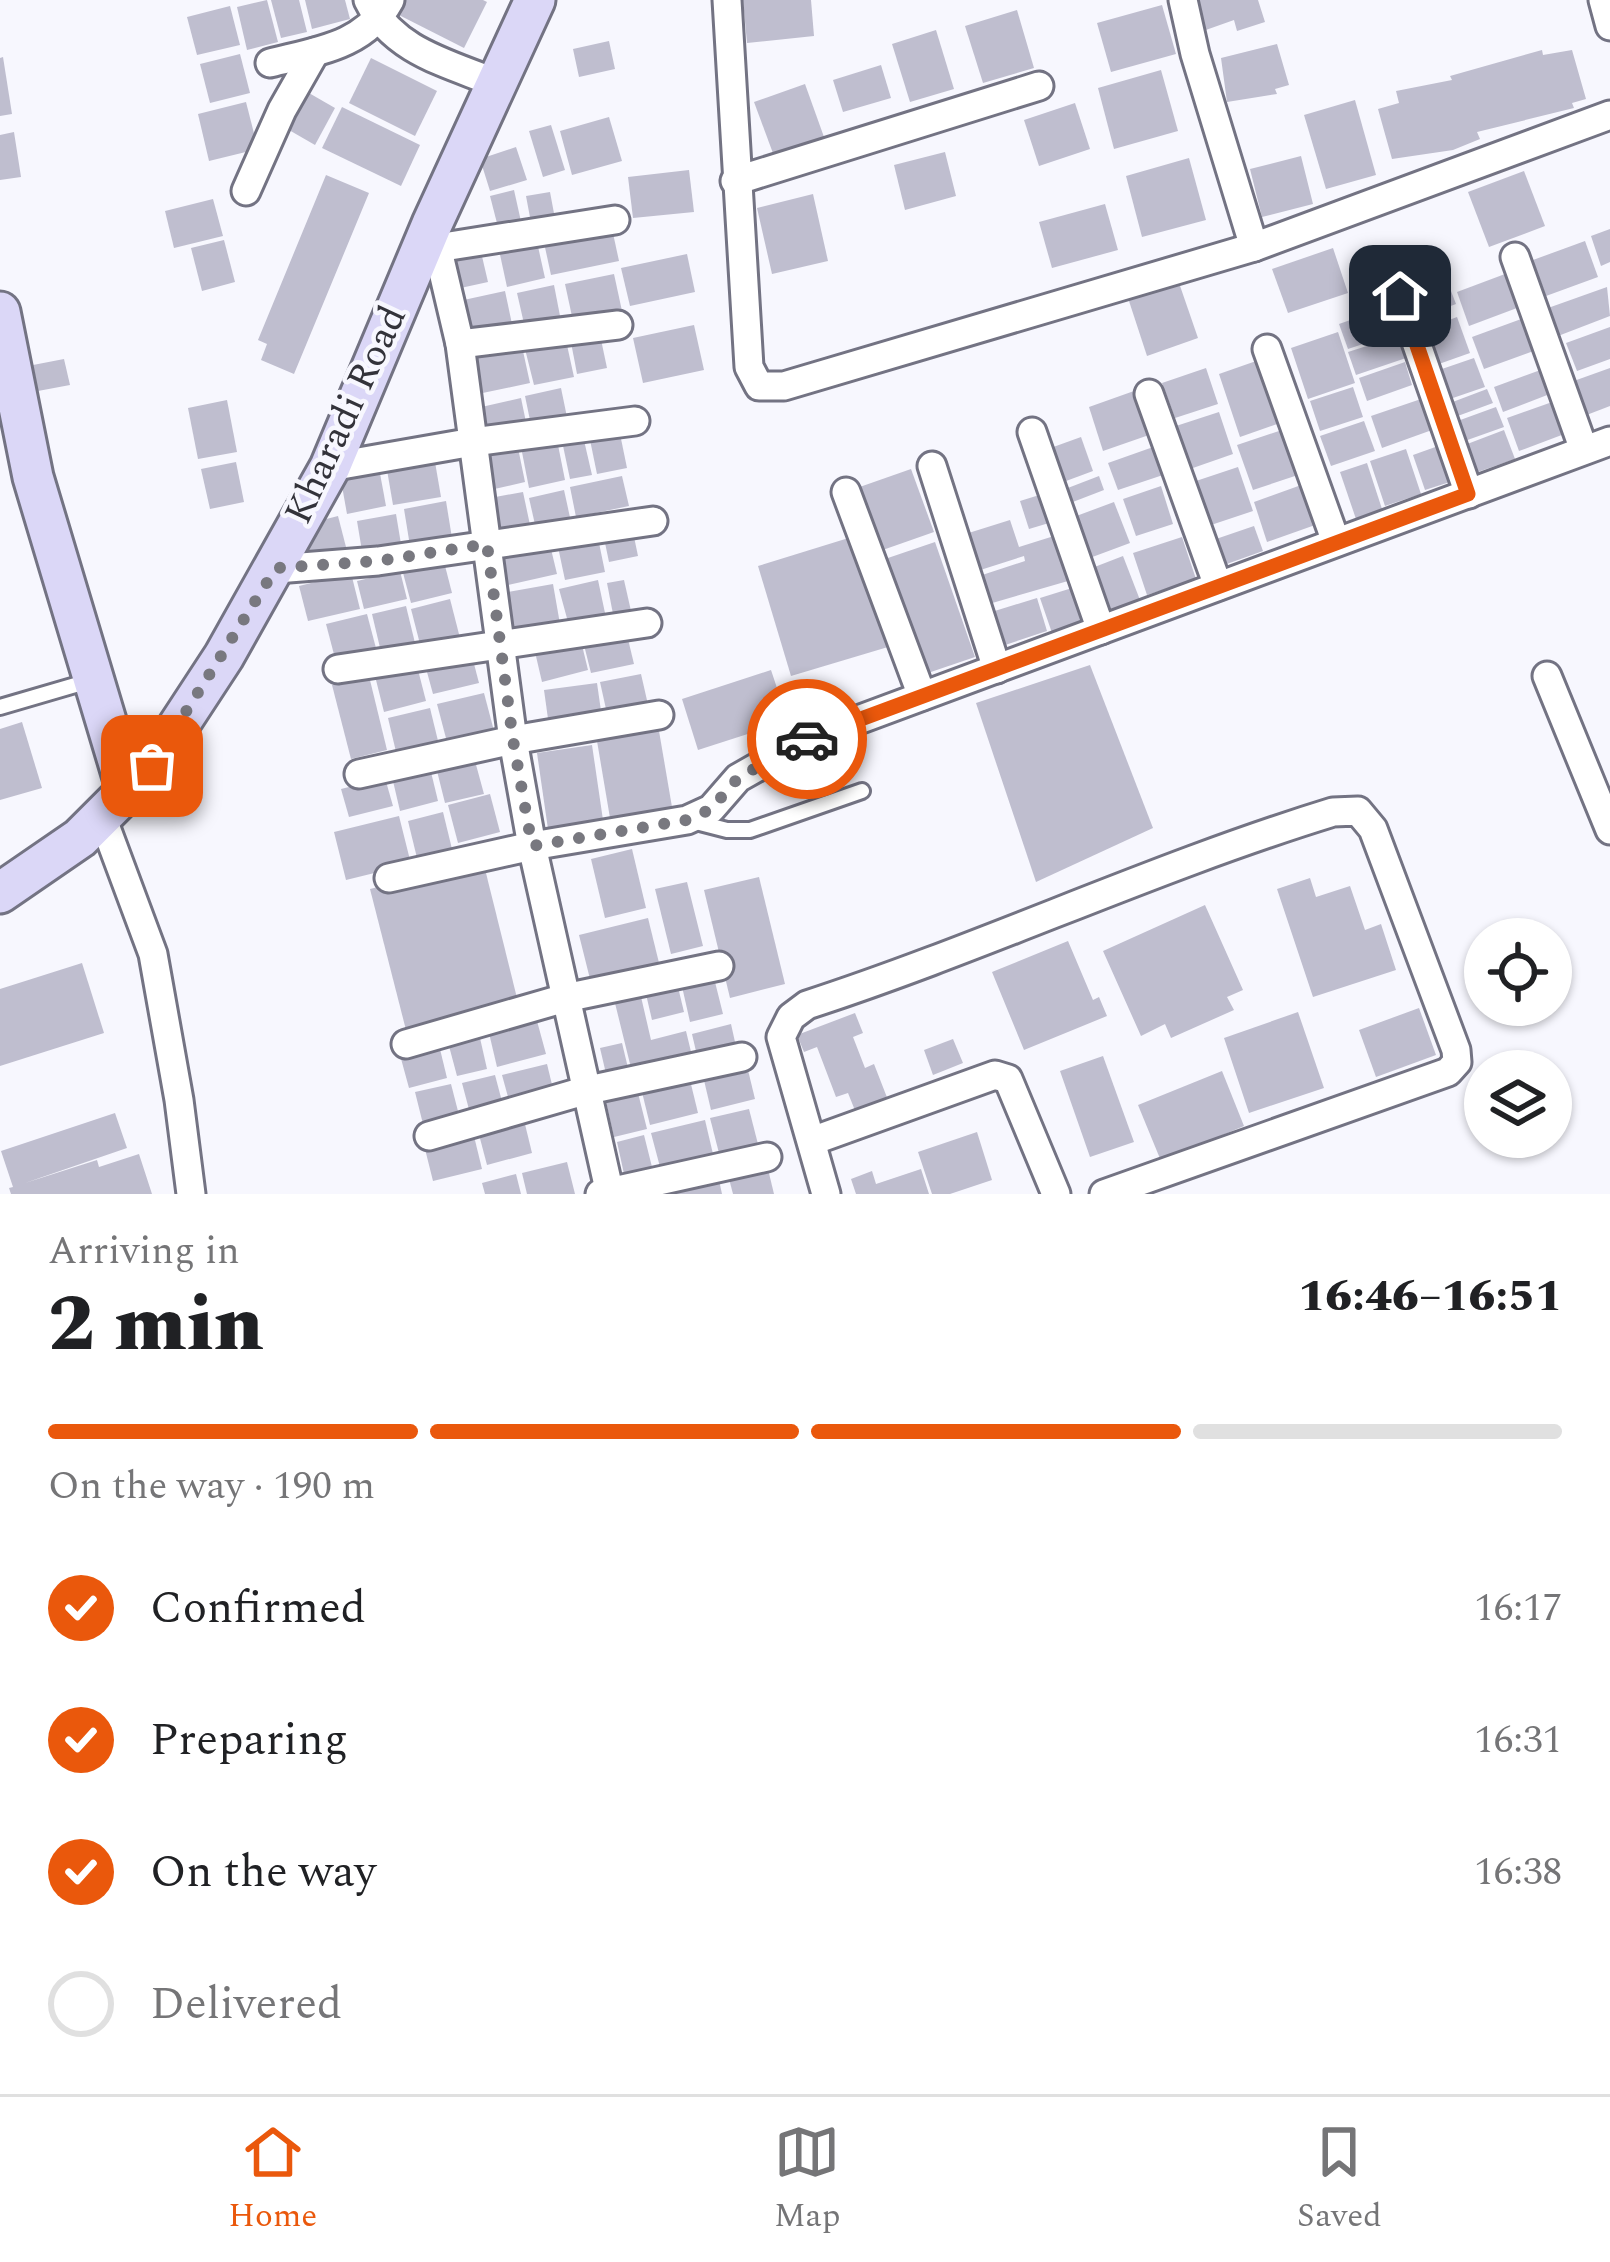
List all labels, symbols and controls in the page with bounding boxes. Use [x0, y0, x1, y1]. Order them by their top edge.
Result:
pin [1349, 245, 1451, 347]
icon: home [1367, 263, 1433, 329]
street label: Kharadi Road [270, 296, 422, 534]
courier [747, 679, 867, 799]
icon: car [774, 706, 840, 772]
pin [101, 715, 203, 817]
icon: bag [119, 733, 185, 799]
map controls [1464, 918, 1572, 1158]
button: locate [1464, 918, 1572, 1026]
button: layers [1464, 1050, 1572, 1158]
text: Arriving in [48, 1222, 240, 1281]
text: 16:46–16:51 [1298, 1262, 1562, 1331]
text: 2 min [48, 1266, 264, 1385]
text: On the way · 190 m [48, 1457, 375, 1516]
text: Confirmed [150, 1574, 366, 1643]
icon: check [48, 1575, 114, 1641]
text: 16:17 [1474, 1579, 1562, 1638]
text: Preparing [150, 1706, 348, 1775]
icon: check [48, 1707, 114, 1773]
text: 16:31 [1474, 1711, 1562, 1770]
text: On the way [150, 1838, 376, 1907]
icon: check [48, 1839, 114, 1905]
text: 16:38 [1474, 1843, 1562, 1902]
text: Delivered [150, 1970, 342, 2039]
tab: Home [228, 2119, 317, 2241]
tab: Map [774, 2119, 840, 2241]
tab: Saved [1297, 2119, 1382, 2241]

